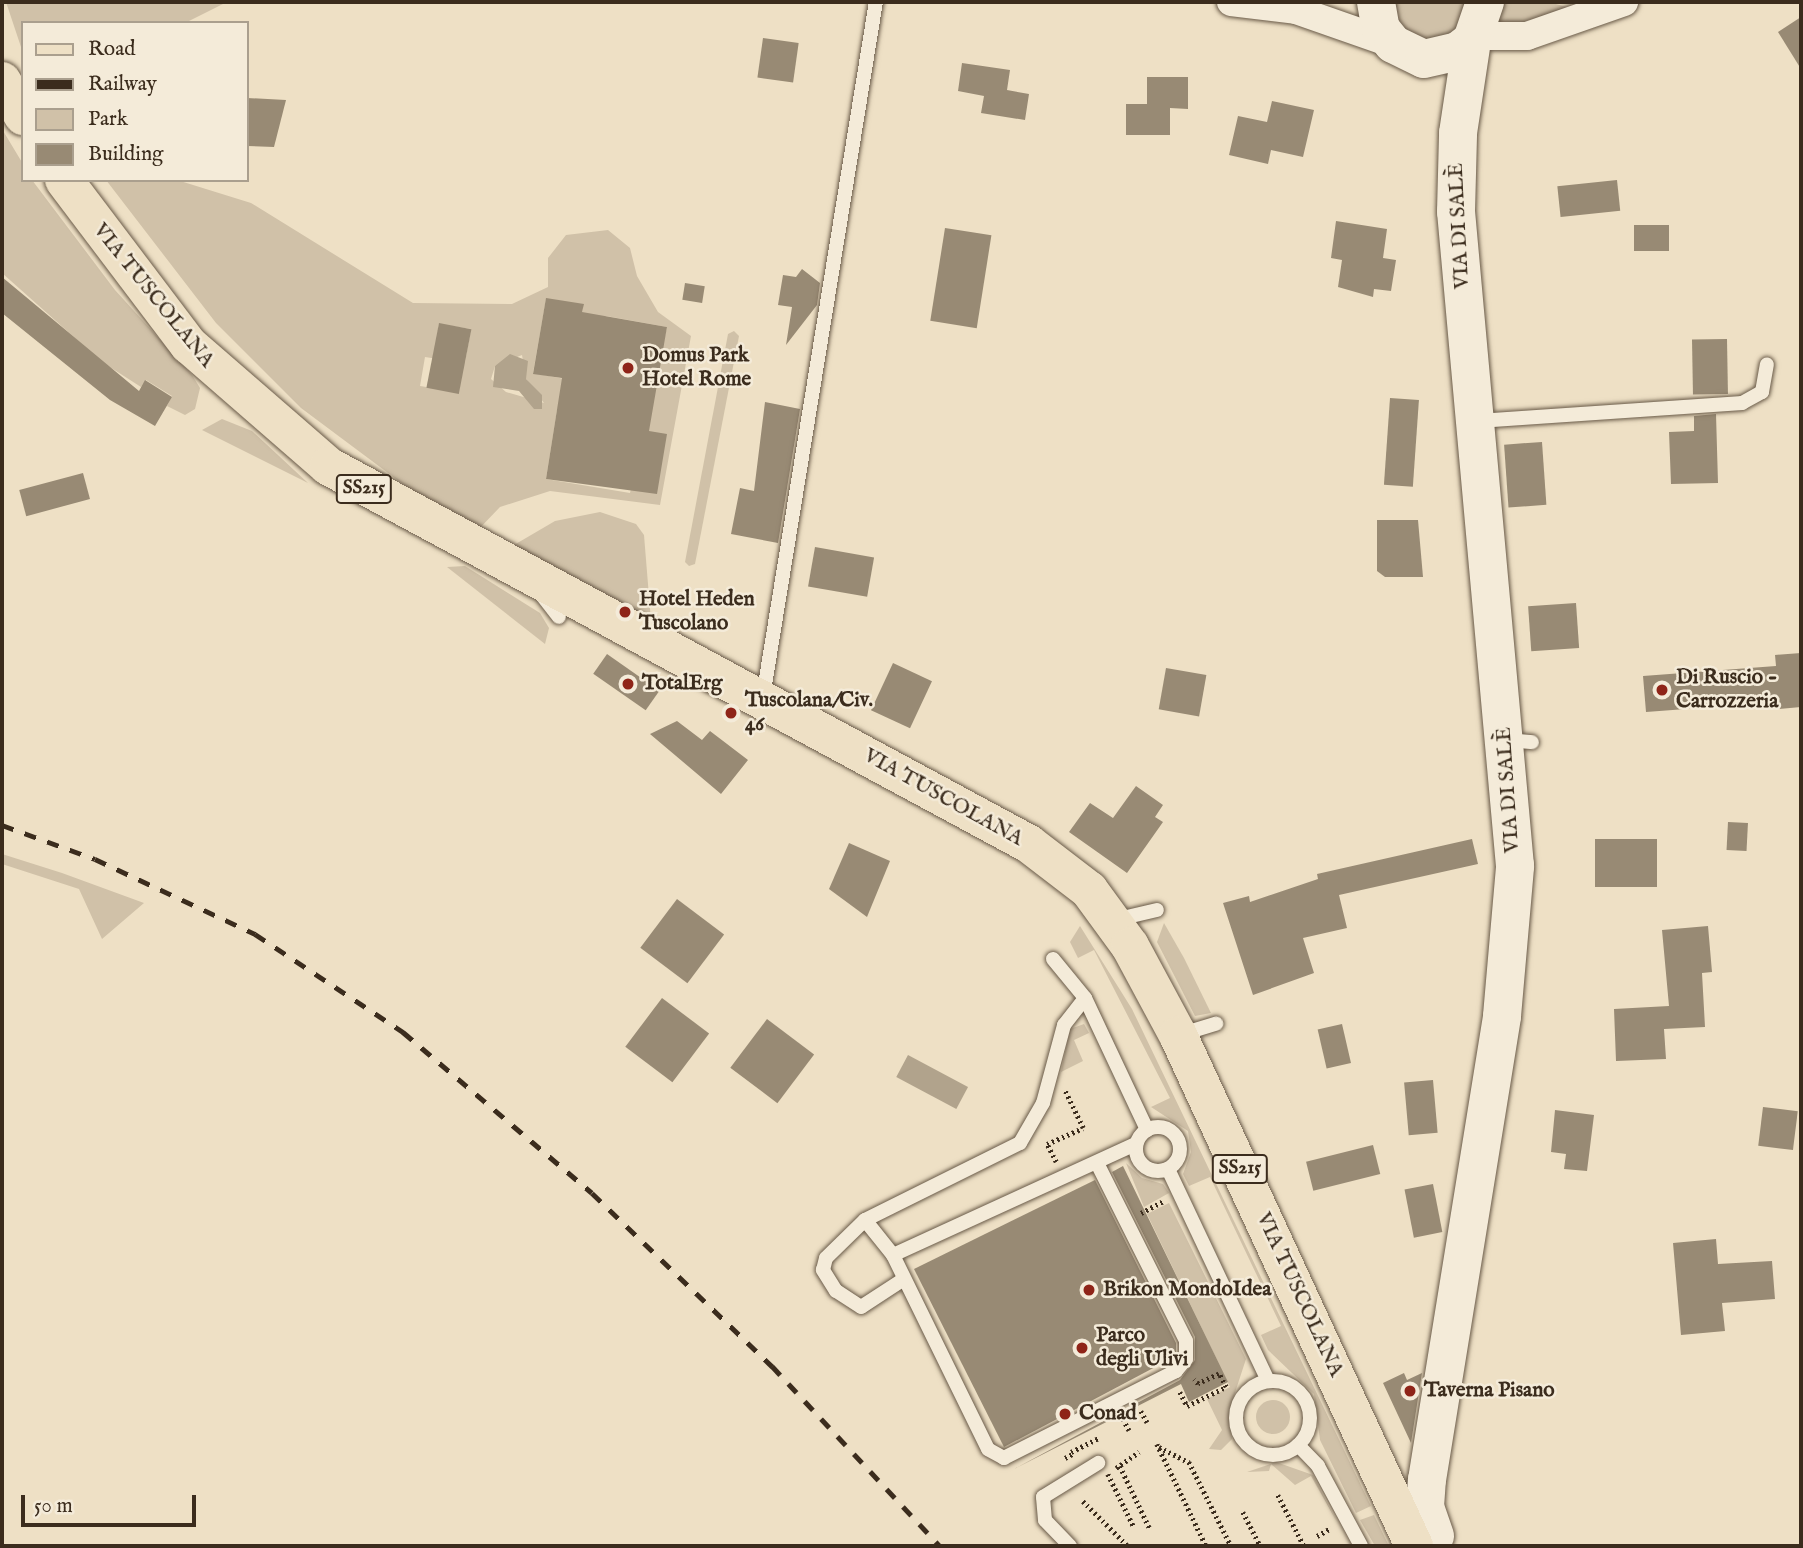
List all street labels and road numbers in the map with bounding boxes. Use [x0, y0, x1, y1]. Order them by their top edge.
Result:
street label: VIA DI SALÈ [1444, 162, 1476, 290]
street label: VIA TUSCOLANA [87, 219, 219, 373]
road number: SS215 [334, 474, 394, 504]
street label: VIA DI SALÈ [1492, 726, 1526, 854]
street label: VIA TUSCOLANA [859, 744, 1027, 852]
road number: SS215 [1210, 1154, 1270, 1184]
street label: VIA TUSCOLANA [1250, 1209, 1348, 1381]

